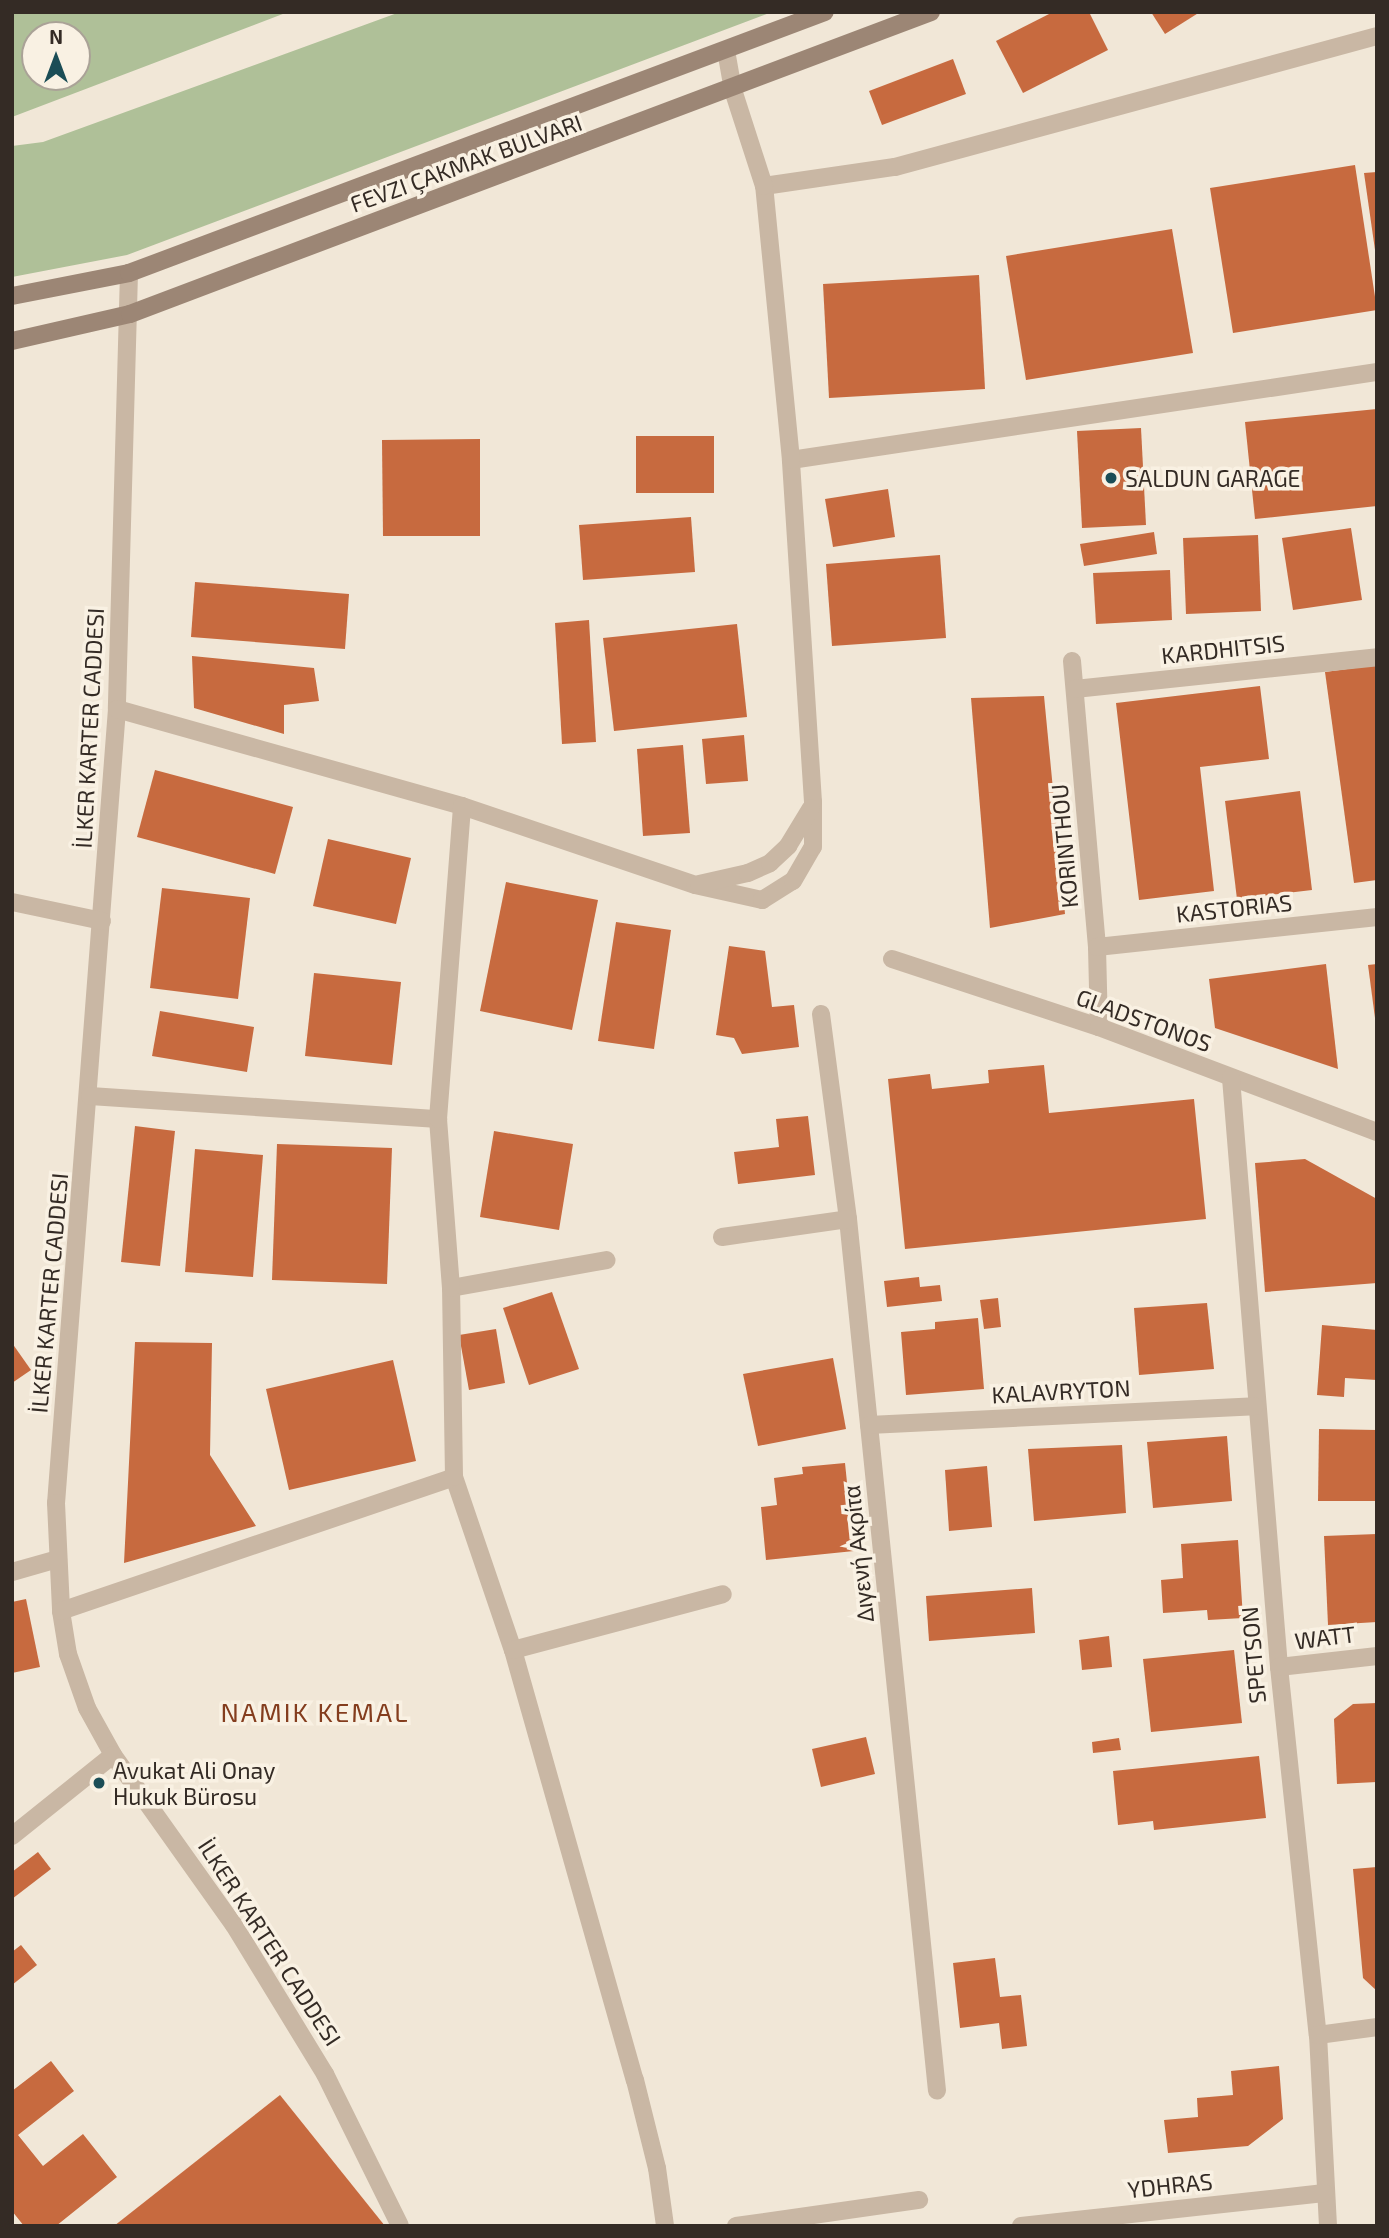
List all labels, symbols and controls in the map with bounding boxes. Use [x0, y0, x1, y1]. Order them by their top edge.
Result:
north arrow [21, 21, 91, 91]
text: N [49, 25, 63, 48]
street label: FEVZI ÇAKMAK BULVARI [346, 108, 586, 218]
place label: SALDUN GARAGE [1125, 464, 1300, 492]
marker: SALDUN GARAGE [1103, 470, 1119, 486]
street label: İLKER KARTER CADDESI [69, 607, 109, 849]
street label: KARDHITSIS [1160, 629, 1286, 669]
street label: KORINTHOU [1045, 783, 1083, 909]
street label: KASTORIAS [1175, 888, 1293, 928]
street label: GLADSTONOS [1073, 983, 1215, 1057]
street label: İLKER KARTER CADDESI [25, 1172, 73, 1414]
street label: KALAVRYTON [991, 1374, 1131, 1408]
street label: Διγενή Ακρίτα [837, 1484, 879, 1624]
street label: SPETSON [1235, 1605, 1271, 1705]
street label: WATT [1293, 1620, 1357, 1654]
district label: NAMIK KEMAL [222, 1696, 408, 1728]
place label: Avukat Ali Onay Hukuk Bürosu [113, 1756, 276, 1810]
marker: Avukat Ali Onay Hukuk Bürosu [91, 1775, 107, 1791]
street label: İLKER KARTER CADDESI [193, 1834, 347, 2050]
street label: YDHRAS [1126, 2167, 1214, 2203]

